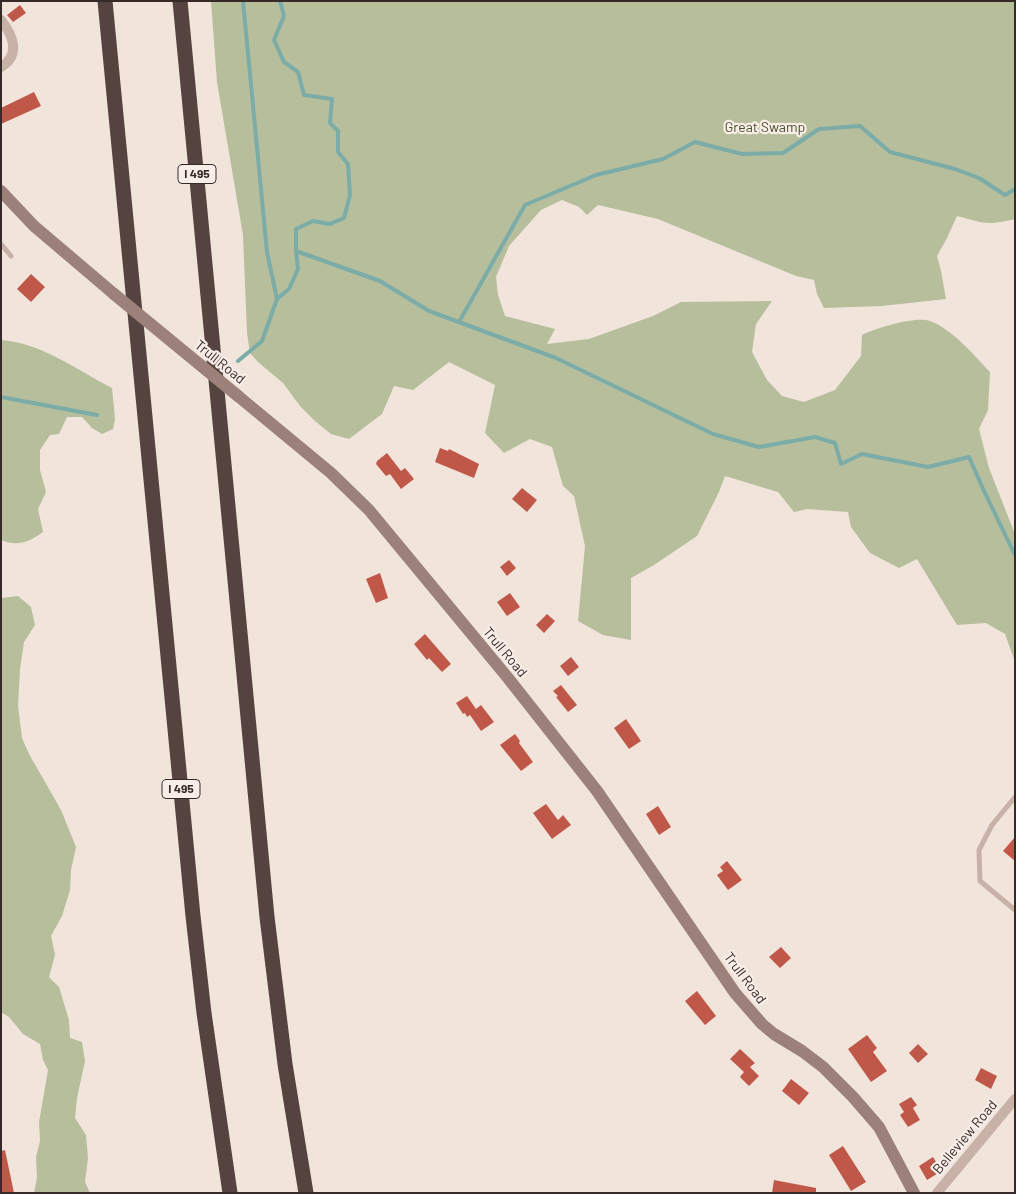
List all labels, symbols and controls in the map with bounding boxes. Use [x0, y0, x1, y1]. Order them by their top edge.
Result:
park label: Great Swamp [725, 119, 805, 135]
road number: I 495 [178, 164, 216, 183]
street label: Trull Road [191, 337, 249, 387]
street label: Trull Road [479, 624, 531, 680]
road number: I 495 [162, 780, 200, 799]
street label: Trull Road [720, 949, 770, 1007]
street label: Belleview Road [929, 1097, 1001, 1177]

